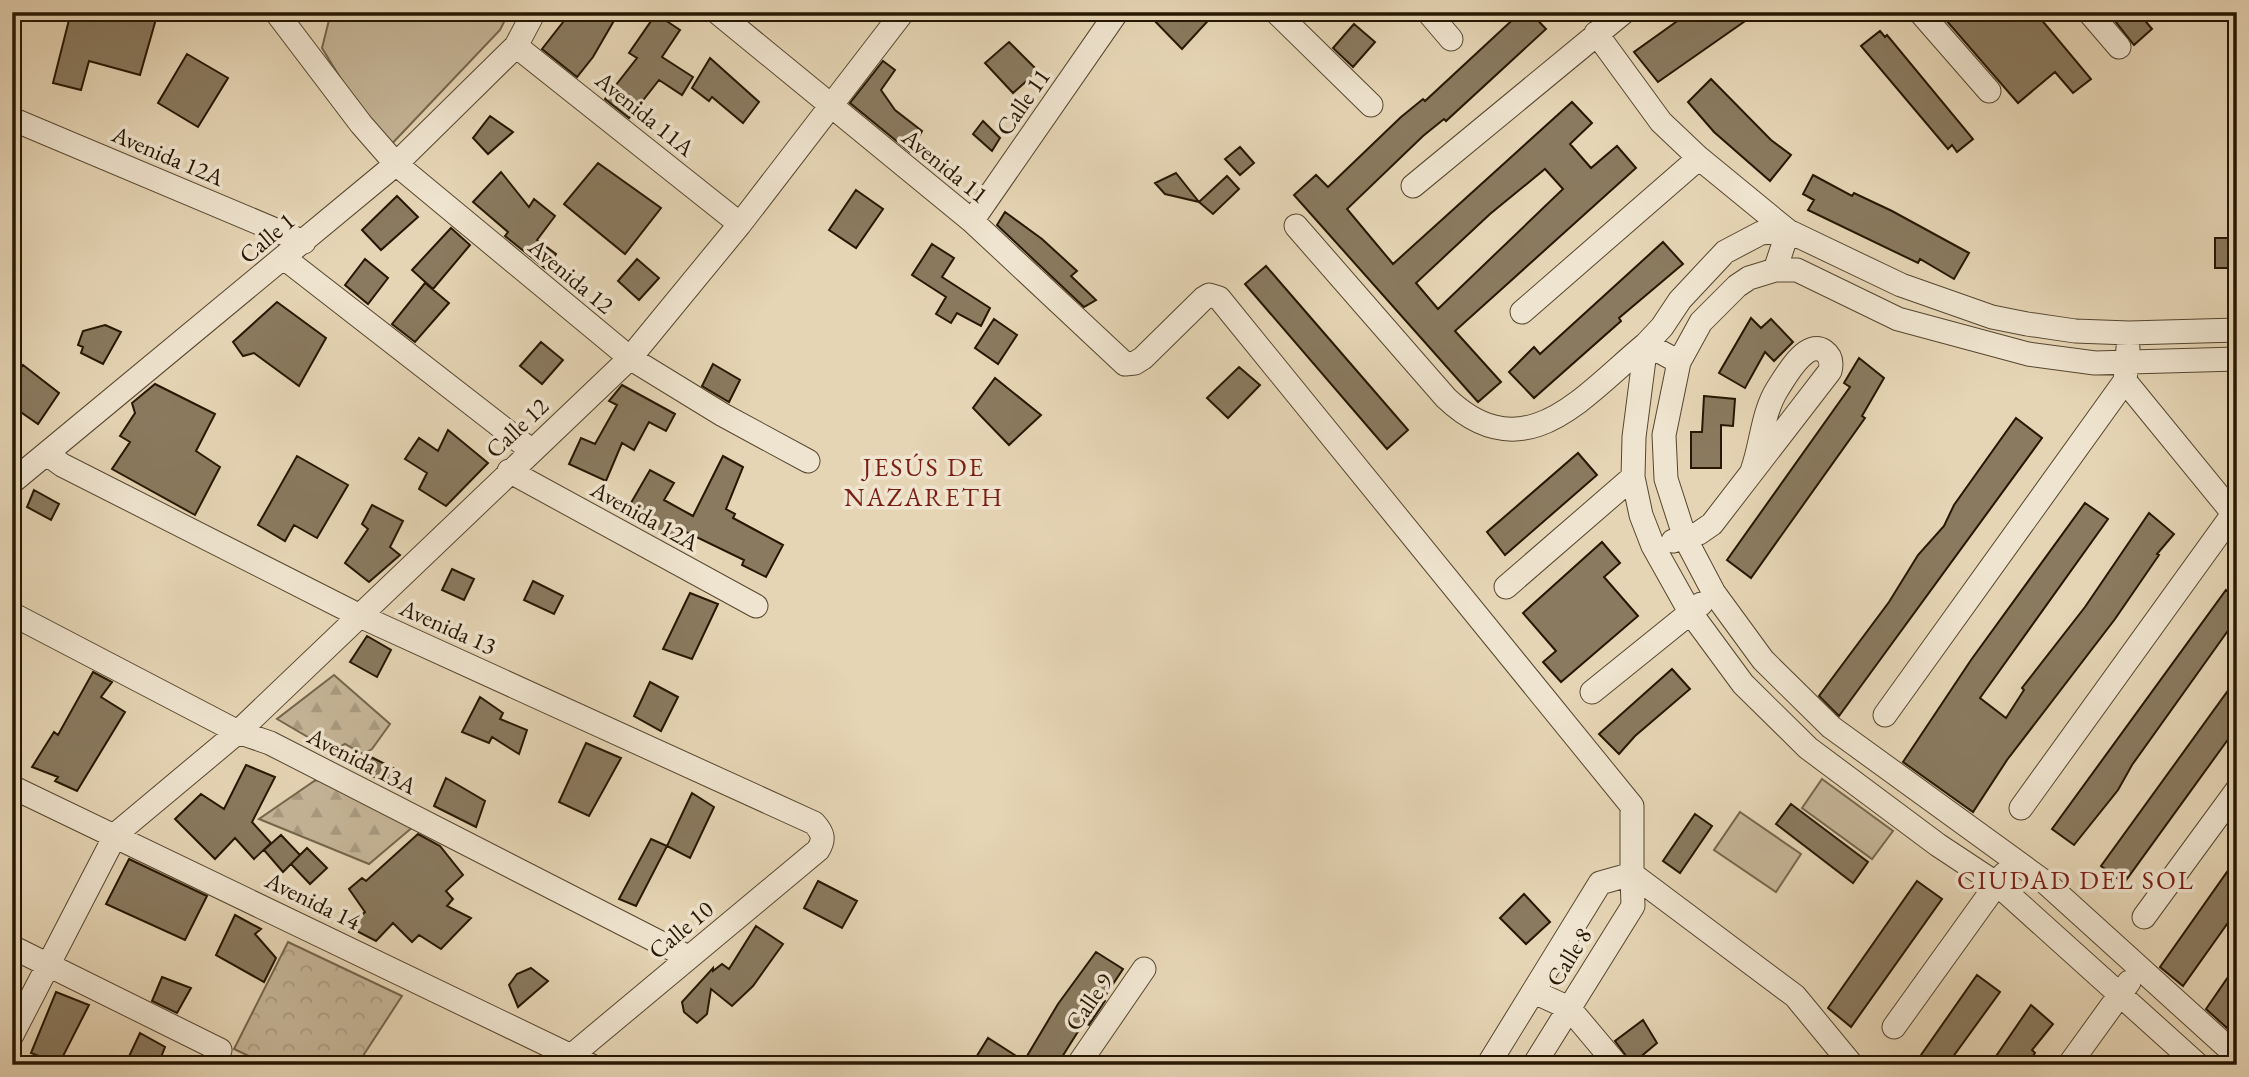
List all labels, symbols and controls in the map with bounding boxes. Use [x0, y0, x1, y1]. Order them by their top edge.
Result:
street label: Calle 11 [988, 62, 1057, 141]
street label: Avenida 11A [589, 64, 702, 163]
street label: Avenida 12A [106, 118, 229, 193]
street label: Avenida 11 [895, 121, 995, 210]
street label: Calle 1 [232, 205, 301, 270]
street label: Avenida 12 [521, 230, 621, 321]
street label: Calle 12 [479, 390, 555, 465]
district label: JESÚS DE NAZARETH [844, 450, 1004, 514]
street label: Avenida 12A [585, 473, 705, 558]
street label: Avenida 13 [394, 591, 501, 662]
street label: Avenida 13A [301, 719, 423, 802]
district label: CIUDAD DEL SOL [1957, 863, 2195, 897]
street label: Avenida 14 [260, 864, 366, 937]
street label: Calle 10 [642, 894, 720, 966]
street label: Calle 8 [1539, 921, 1599, 992]
street label: Calle 9 [1058, 966, 1120, 1037]

